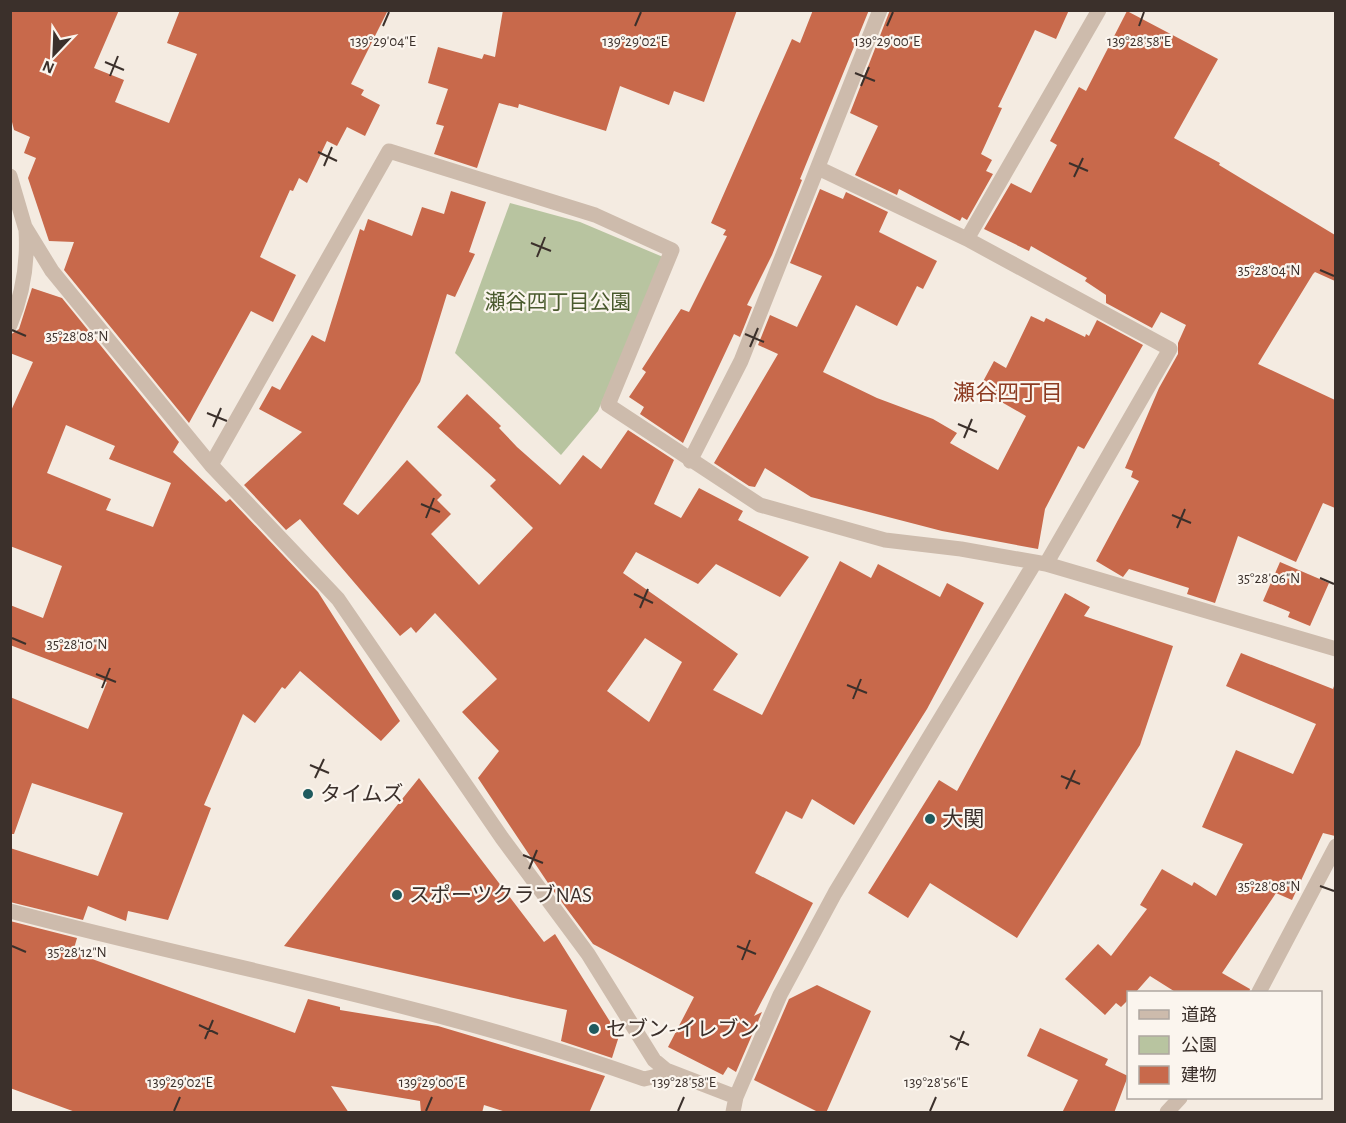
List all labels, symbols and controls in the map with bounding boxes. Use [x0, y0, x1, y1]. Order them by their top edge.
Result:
north arrow [24, 24, 84, 84]
text: 139°29'04"E [350, 34, 416, 49]
text: 139°29'02"E [602, 34, 668, 49]
text: 139°29'00"E [854, 34, 920, 49]
text: 139°28'58"E [1107, 34, 1171, 49]
text: N [40, 57, 57, 76]
text: 35°28'04"N [1238, 263, 1300, 278]
park label: 瀬谷四丁目公園 [485, 291, 632, 313]
text: 35°28'08"N [46, 329, 108, 344]
district label: 瀬谷四丁目 [953, 381, 1063, 404]
text: 35°28'06"N [1238, 571, 1300, 586]
text: 35°28'10"N [47, 637, 107, 652]
place label: タイムズ [320, 782, 404, 805]
marker: タイムズ [301, 787, 315, 801]
place label: 大関 [942, 808, 984, 830]
marker: 大関 [923, 812, 937, 826]
text: 35°28'08"N [1238, 879, 1300, 894]
place label: スポーツクラブNAS [409, 883, 592, 906]
marker: スポーツクラブNAS [390, 888, 404, 902]
text: 35°28'12"N [47, 945, 107, 960]
legend [1127, 991, 1322, 1099]
text: 道路 [1181, 1005, 1217, 1025]
place label: セブン-イレブン [606, 1017, 759, 1040]
marker: セブン-イレブン [587, 1022, 601, 1036]
text: 公園 [1181, 1036, 1217, 1055]
text: 建物 [1181, 1065, 1217, 1085]
text: 139°29'02"E [147, 1075, 213, 1090]
text: 139°29'00"E [399, 1075, 465, 1090]
text: 139°28'58"E [652, 1075, 716, 1090]
text: 139°28'56"E [904, 1075, 968, 1090]

